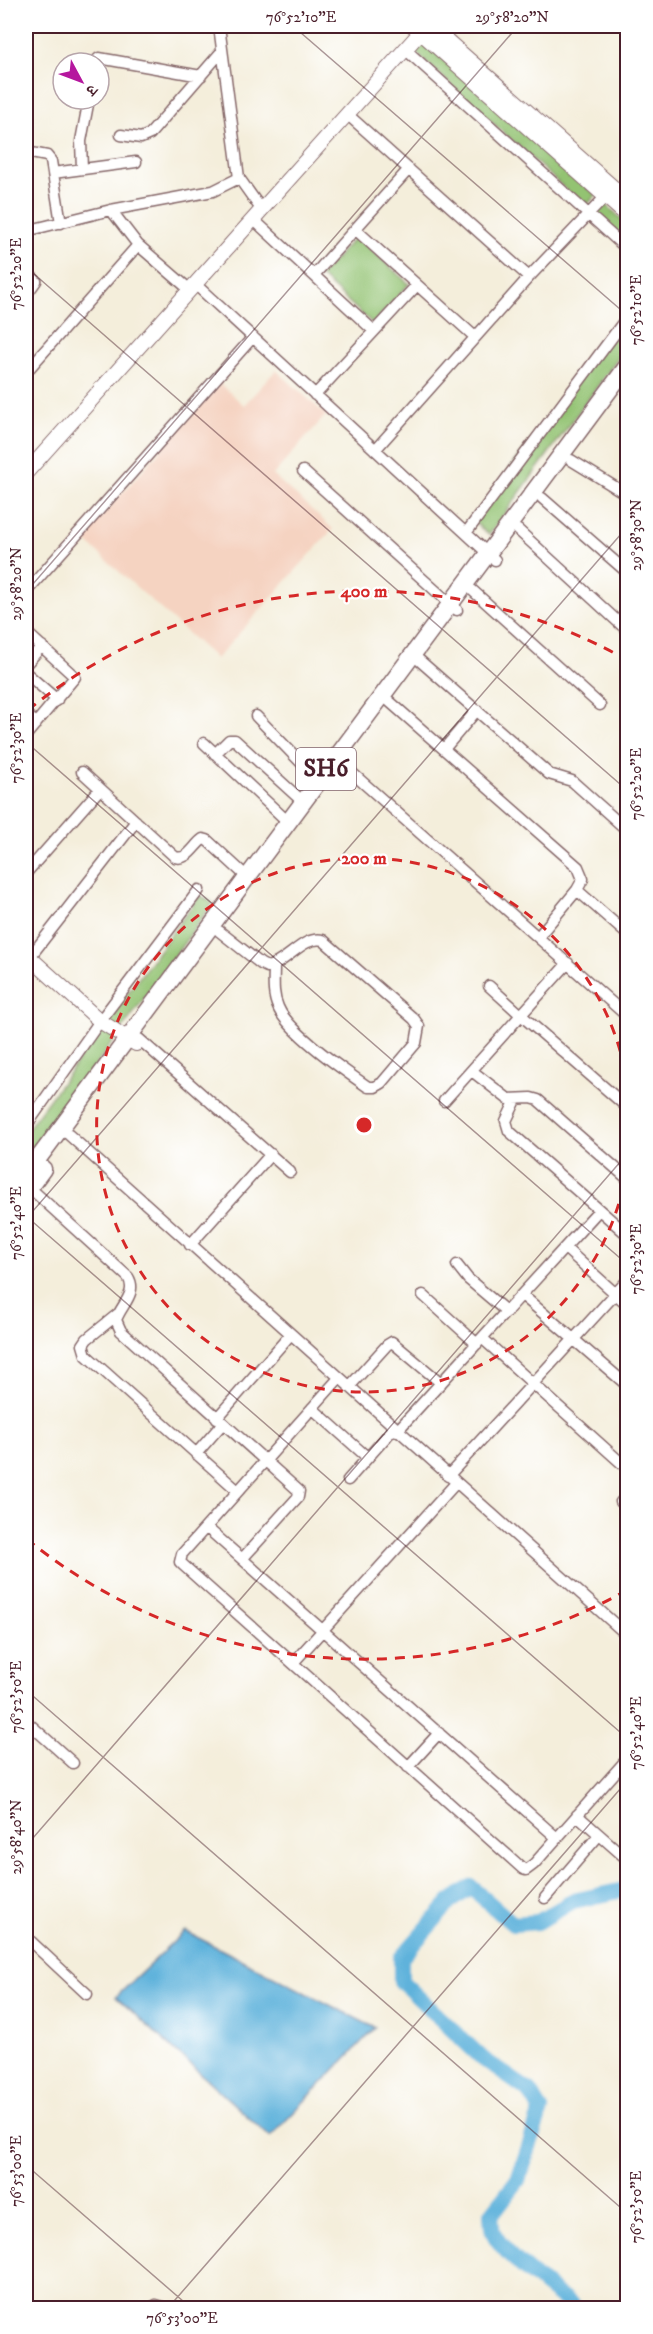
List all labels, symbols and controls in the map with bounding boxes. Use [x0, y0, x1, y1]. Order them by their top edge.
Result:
text: 76°52'10"E [266, 8, 337, 27]
text: 29°58'20"N [475, 8, 549, 27]
north arrow [51, 51, 111, 111]
text: उ [80, 80, 102, 101]
text: 76°52'20"E [7, 237, 26, 310]
text: 76°52'10"E [627, 274, 646, 345]
text: 29°58'30"N [627, 499, 646, 571]
text: 29°58'20"N [7, 547, 26, 621]
text: 400 m [339, 581, 388, 603]
text: 76°52'30"E [7, 712, 26, 783]
text: 76°52'20"E [627, 747, 646, 820]
road number: SH6 [296, 748, 356, 790]
text: 200 m [341, 848, 387, 870]
centre of rings [354, 1115, 374, 1135]
text: 76°52'40"E [7, 1186, 26, 1260]
text: 76°52'30"E [627, 1223, 646, 1294]
text: 76°52'50"E [7, 1660, 26, 1733]
text: 76°52'40"E [627, 1696, 646, 1770]
text: 29°58'40"N [7, 1800, 26, 1874]
text: 76°53'00"E [7, 2135, 26, 2207]
text: 76°52'50"E [627, 2170, 646, 2243]
text: 76°53'00"E [146, 2309, 218, 2328]

